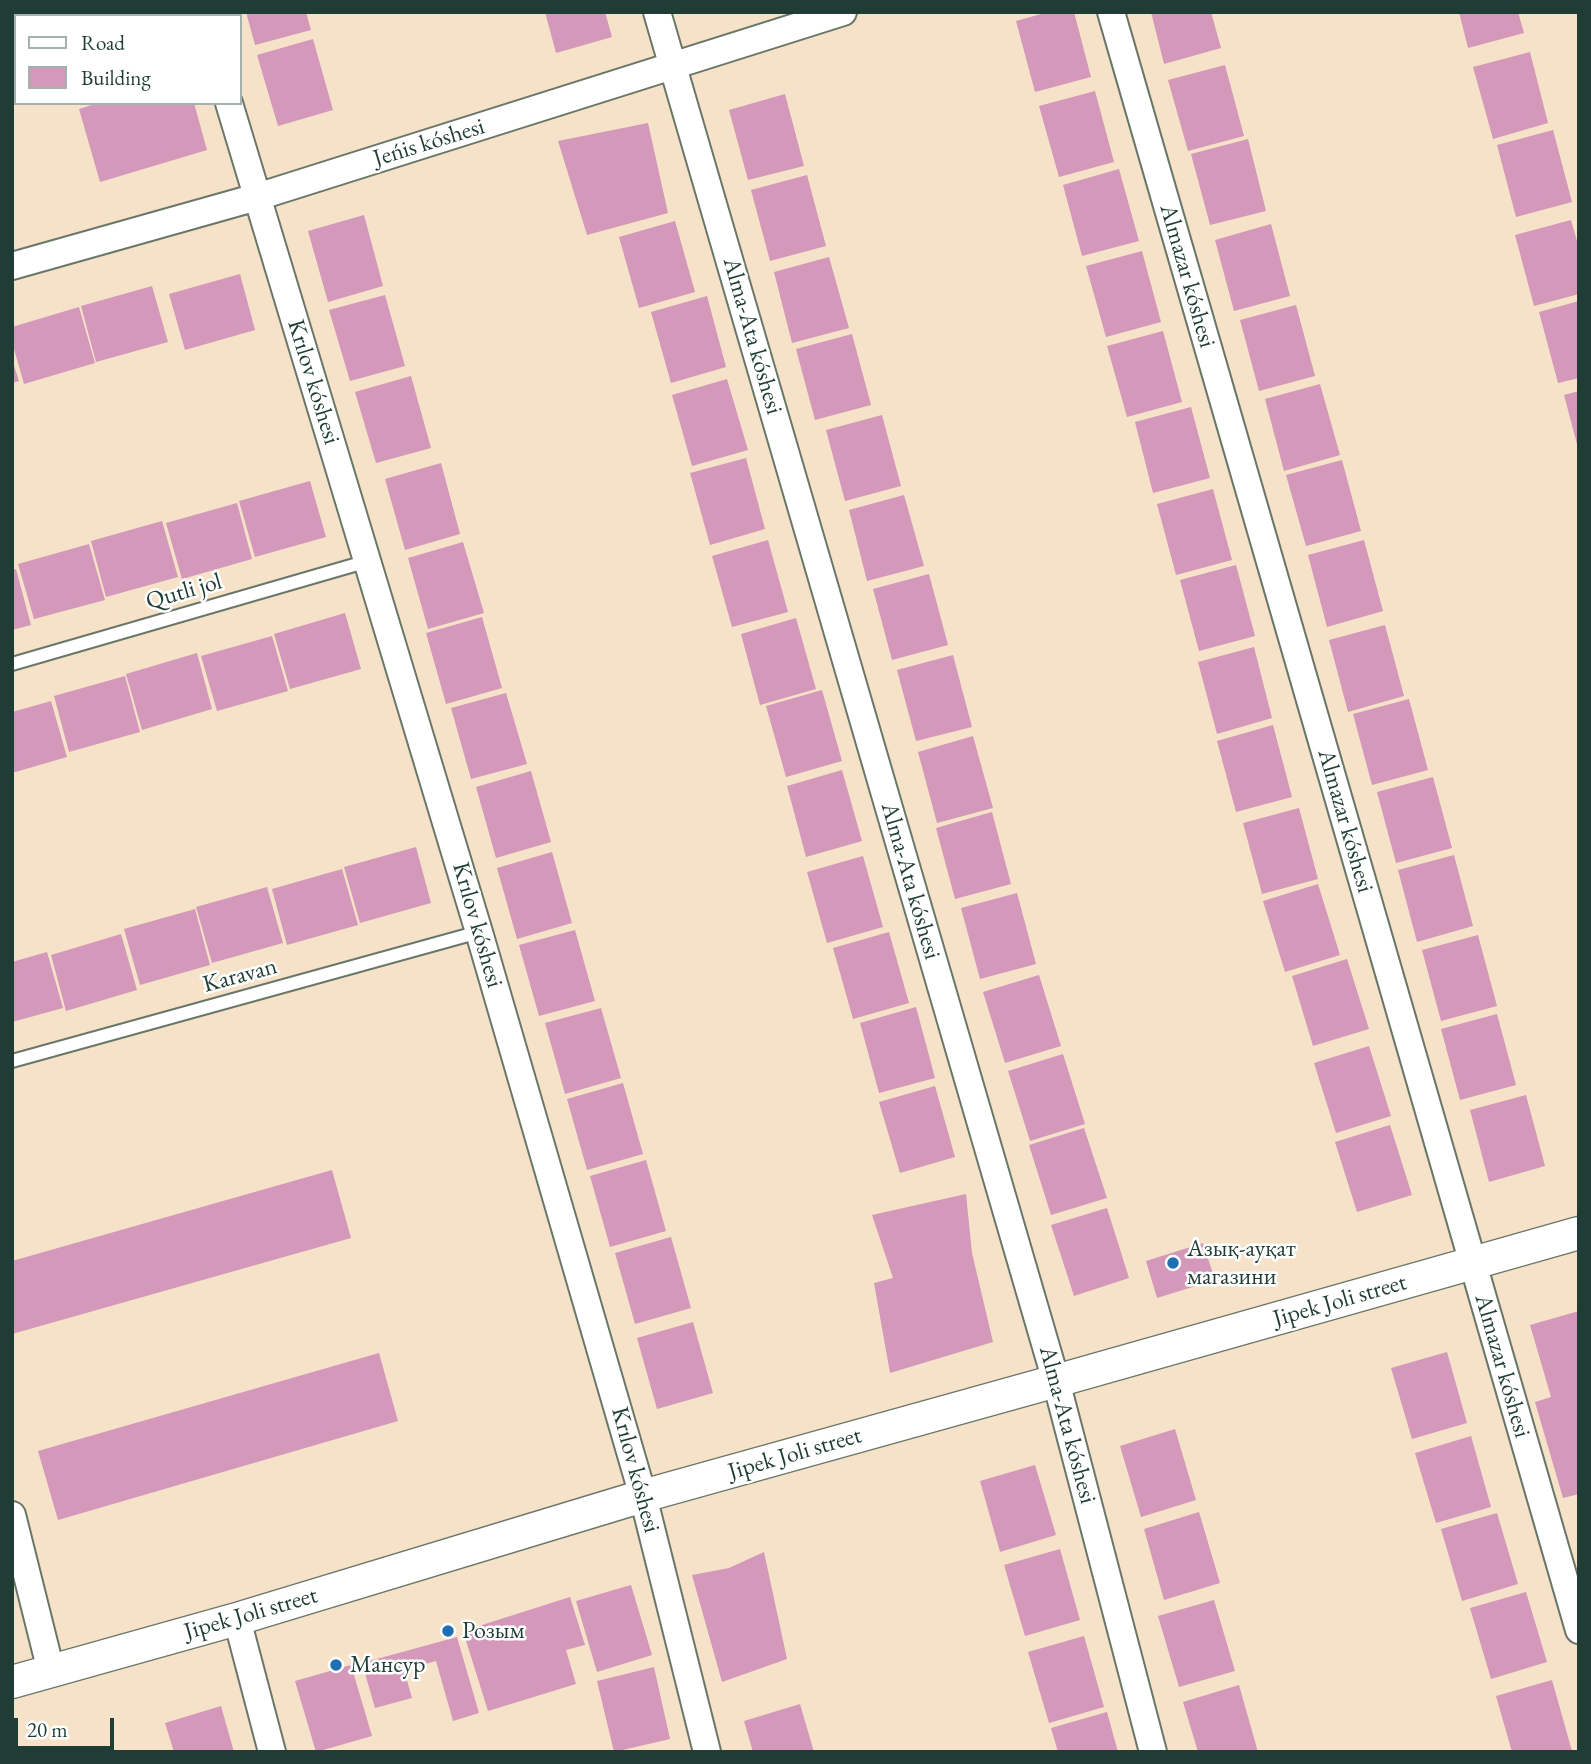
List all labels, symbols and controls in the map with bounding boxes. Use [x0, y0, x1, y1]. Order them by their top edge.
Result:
legend [14, 14, 242, 105]
text: Road [81, 29, 125, 56]
text: Building [81, 64, 151, 91]
street label: Jeńis kóshesi [370, 112, 488, 174]
street label: Almazar kóshesi [1153, 201, 1221, 351]
street label: Alma-Ata kóshesi [716, 254, 788, 418]
street label: Krılov kóshesi [280, 316, 346, 448]
street label: Qutli jol [143, 567, 225, 617]
street label: Almazar kóshesi [1311, 746, 1379, 896]
street label: Alma-Ata kóshesi [874, 799, 946, 963]
street label: Krılov kóshesi [445, 859, 509, 991]
street label: Karavan [200, 952, 280, 1000]
place label: Азық-ауқат магазини [1187, 1235, 1296, 1291]
marker: Азық-ауқат магазини [1165, 1255, 1181, 1271]
street label: Jipek Joli street [1270, 1268, 1410, 1334]
street label: Almazar kóshesi [1468, 1291, 1536, 1441]
street label: Alma-Ata kóshesi [1032, 1343, 1102, 1507]
street label: Krılov kóshesi [604, 1404, 666, 1536]
street label: Jipek Joli street [725, 1421, 865, 1487]
street label: Jipek Joli street [181, 1581, 321, 1647]
place label: Розым [462, 1617, 524, 1645]
marker: Розым [440, 1623, 456, 1639]
place label: Мансур [350, 1651, 425, 1679]
marker: Мансур [328, 1657, 344, 1673]
scale bar [18, 1704, 117, 1748]
text: 20 m [27, 1716, 68, 1743]

